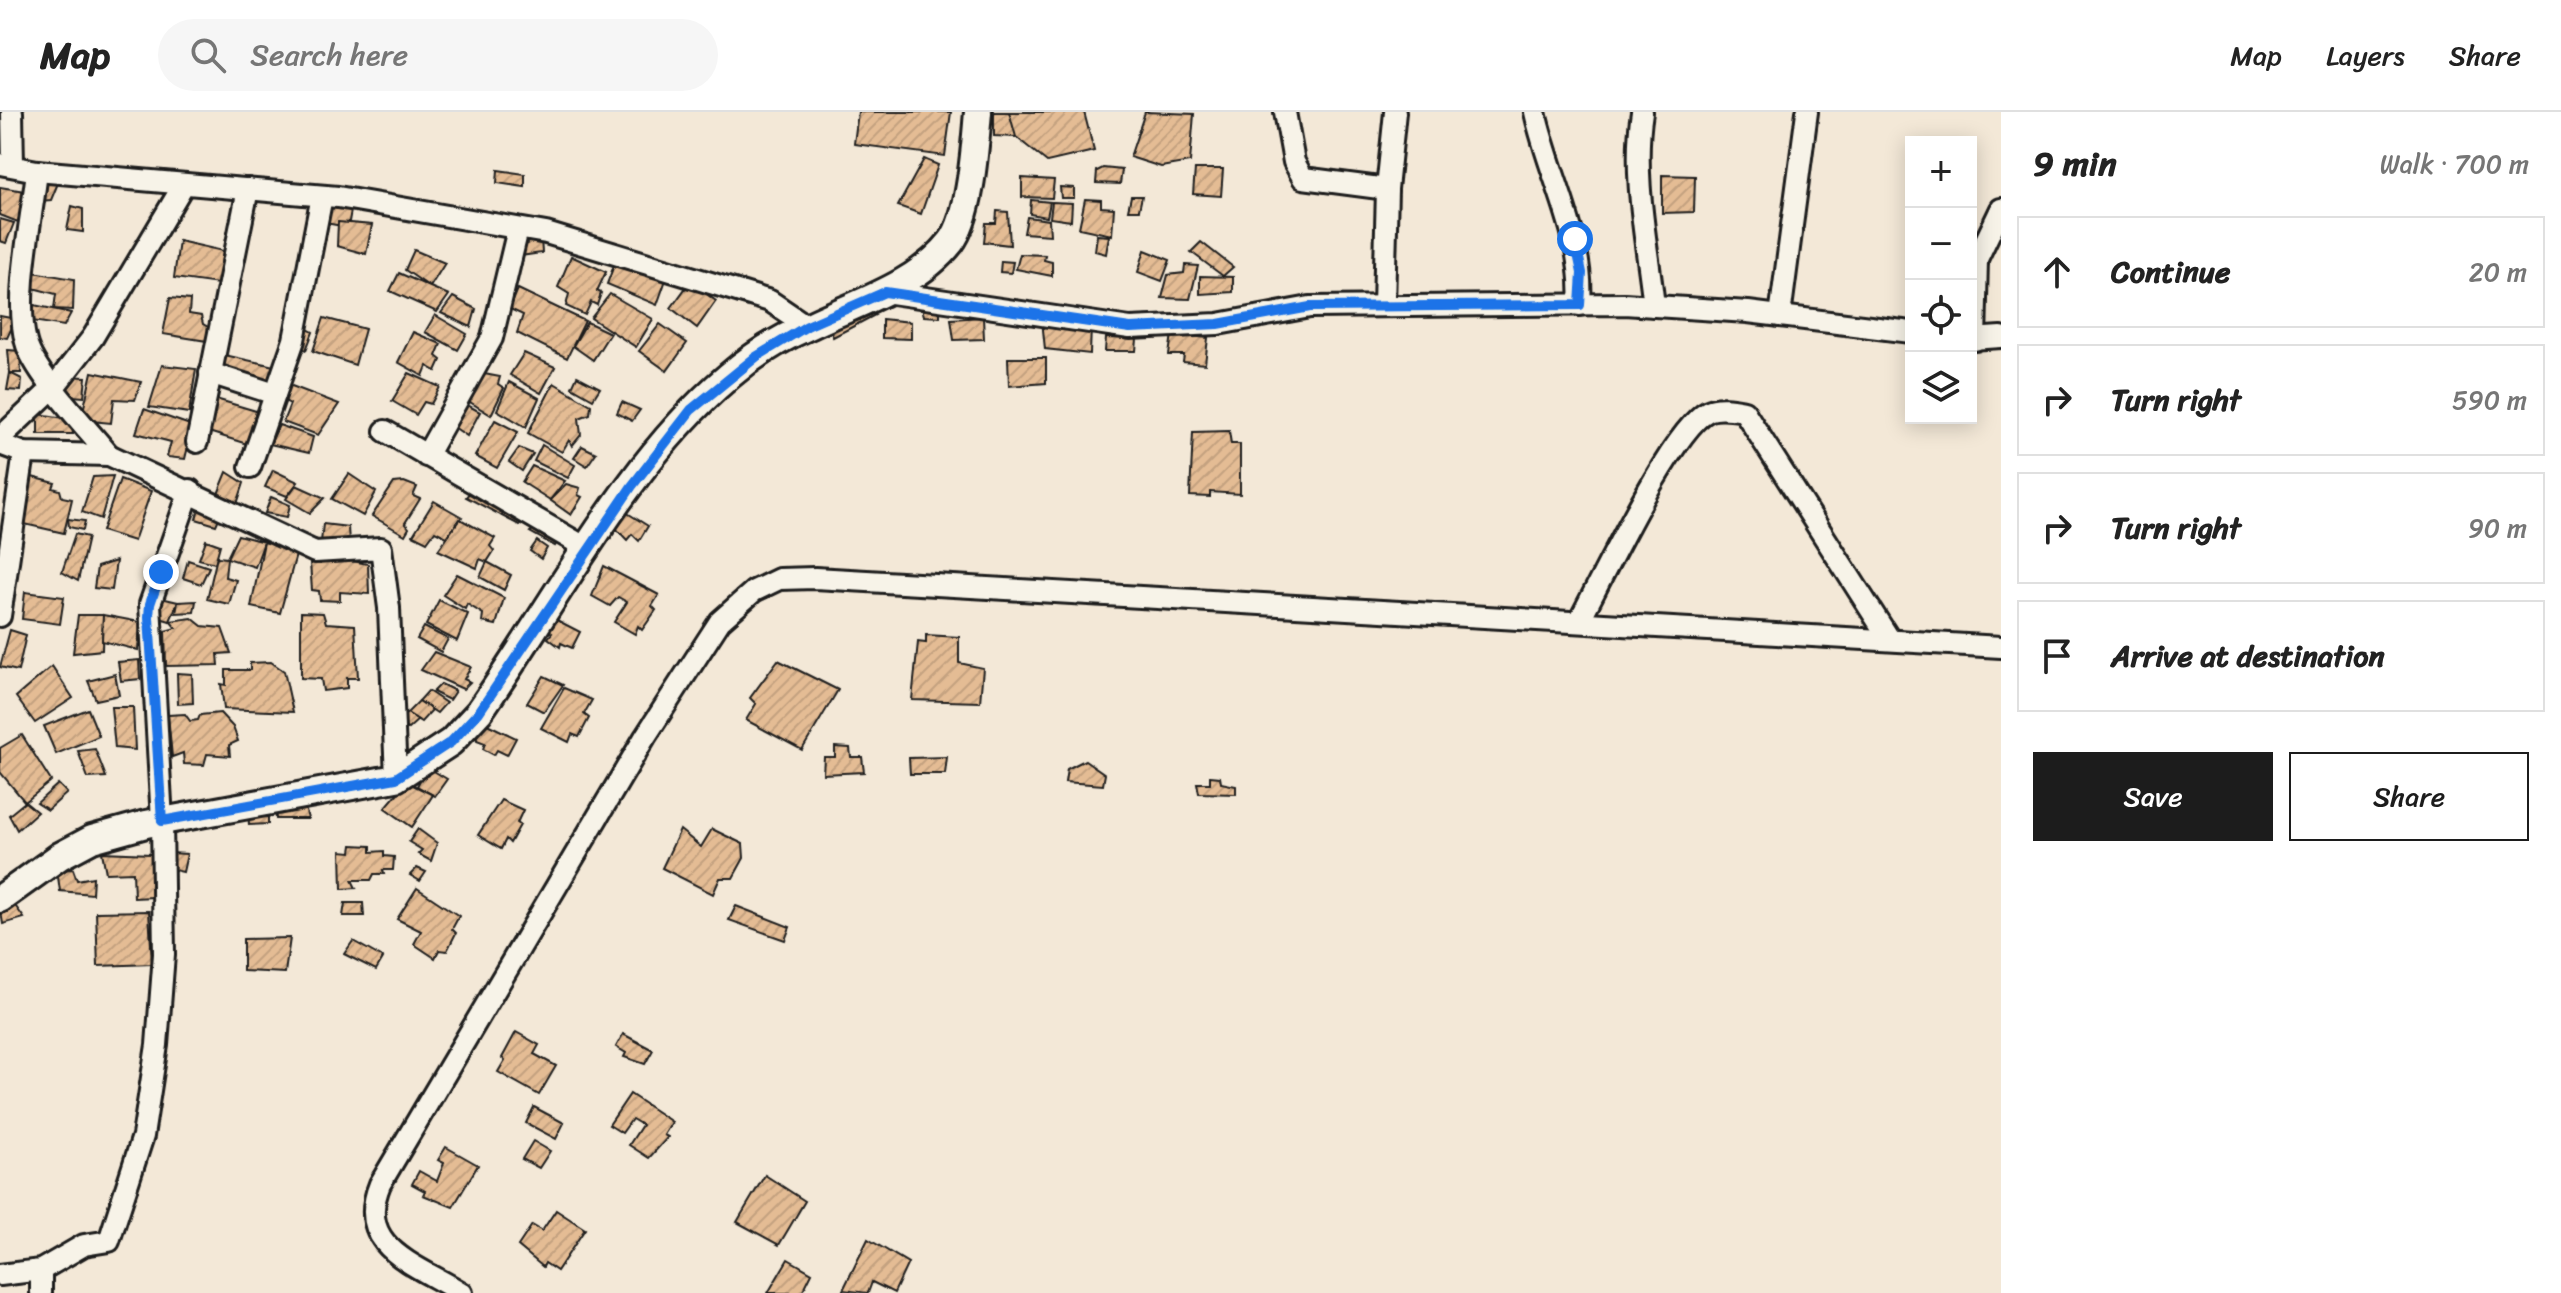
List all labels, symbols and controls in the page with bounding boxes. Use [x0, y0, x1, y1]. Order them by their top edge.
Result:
search box [158, 19, 718, 91]
text: Map [40, 22, 110, 89]
text: Search here [250, 28, 408, 82]
text: Map [2230, 31, 2282, 80]
text: Layers [2326, 31, 2405, 80]
text: Share [2449, 31, 2521, 80]
icon: search [186, 33, 230, 77]
text: 9 min [2033, 134, 2117, 194]
map controls [1905, 136, 1977, 424]
button: + [1905, 136, 1977, 208]
text: Walk · 700 m [2380, 141, 2529, 187]
button: − [1905, 208, 1977, 280]
route start [1557, 221, 1593, 257]
text: Continue [2111, 245, 2230, 299]
text: 20 m [2469, 249, 2527, 295]
icon: ahead [2035, 250, 2079, 294]
button: locate [1905, 280, 1977, 352]
button: layers [1905, 352, 1977, 424]
text: Turn right [2111, 373, 2241, 427]
text: 590 m [2452, 377, 2527, 423]
icon: right [2035, 378, 2079, 422]
text: Turn right [2111, 501, 2241, 555]
text: 90 m [2468, 505, 2527, 551]
icon: right [2035, 506, 2079, 550]
route end [143, 554, 179, 590]
text: Arrive at destination [2111, 629, 2385, 683]
icon: arrive [2035, 634, 2079, 678]
button: Save [2033, 752, 2273, 841]
button: Share [2289, 752, 2529, 841]

